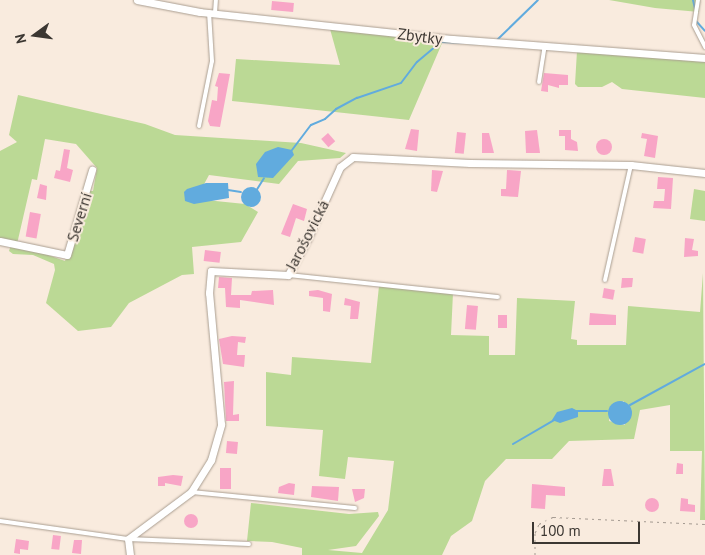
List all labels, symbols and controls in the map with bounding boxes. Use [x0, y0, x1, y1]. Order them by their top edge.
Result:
north arrow [10, 10, 60, 60]
street label: Zbytky [396, 24, 444, 48]
text: N [11, 32, 30, 45]
street label: Severní [62, 190, 96, 244]
street label: Jarošovická [281, 197, 333, 273]
scale bar [535, 512, 642, 544]
text: 100 m [540, 521, 581, 540]

